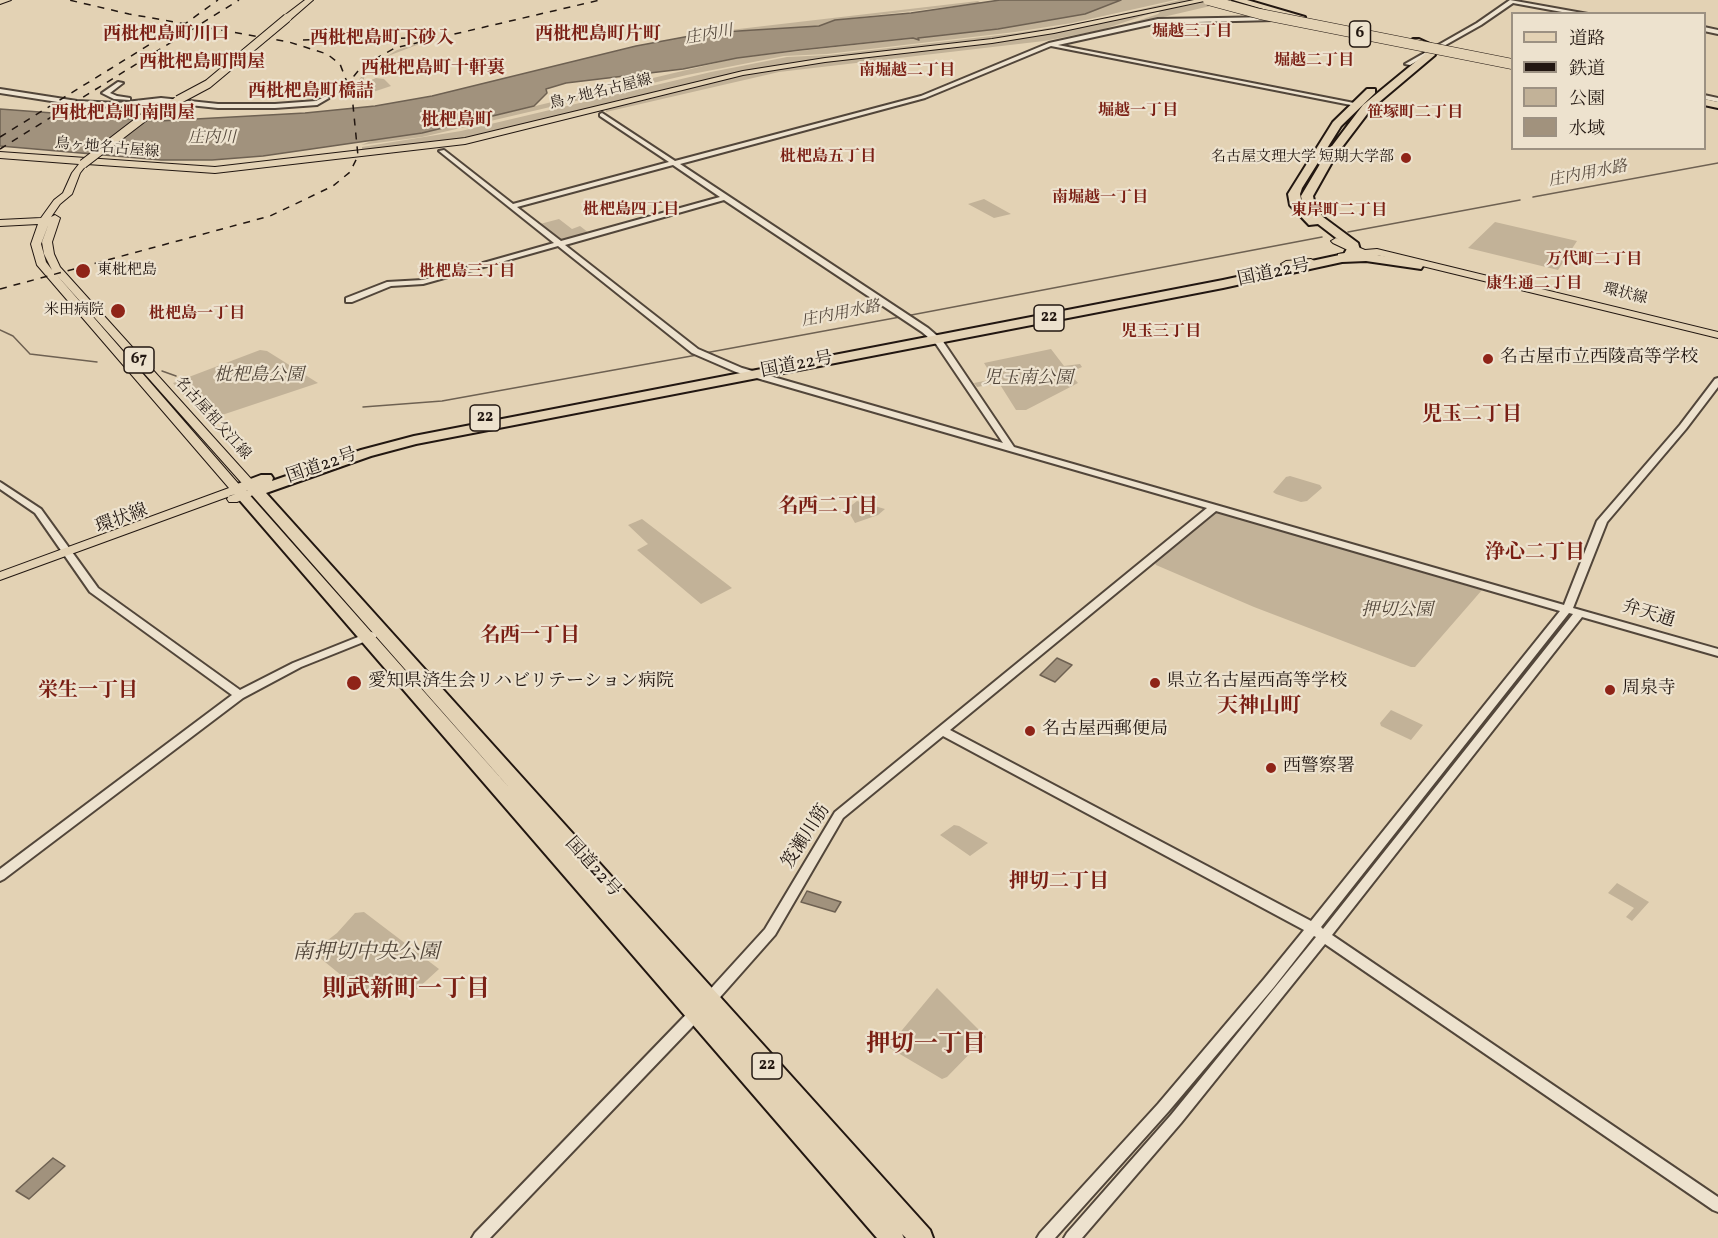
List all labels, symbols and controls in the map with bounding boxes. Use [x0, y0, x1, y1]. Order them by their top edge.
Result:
legend [1511, 12, 1706, 150]
road number: 6 [1350, 21, 1370, 47]
water label: 庄内川 [684, 22, 734, 50]
district label: 堀越三丁目 [1152, 23, 1232, 43]
district label: 西枇杷島町川口 [103, 25, 229, 47]
district label: 西枇杷島町片町 [535, 25, 661, 47]
text: 道路 [1569, 27, 1605, 52]
district label: 西枇杷島町下砂入 [310, 29, 454, 51]
district label: 堀越二丁目 [1274, 52, 1354, 72]
district label: 西枇杷島町問屋 [139, 53, 265, 75]
text: 鉄道 [1569, 57, 1605, 82]
district label: 西枇杷島町十軒裏 [361, 59, 505, 81]
district label: 南堀越二丁目 [859, 62, 955, 82]
street label: 鳥ヶ地名古屋線 [548, 72, 654, 114]
district label: 西枇杷島町橋詰 [248, 82, 374, 104]
text: 公園 [1569, 87, 1605, 112]
district label: 堀越一丁目 [1098, 102, 1178, 122]
district label: 西枇杷島町南問屋 [51, 104, 195, 126]
district label: 笹塚町二丁目 [1367, 104, 1463, 124]
district label: 枇杷島町 [421, 111, 493, 133]
text: 水域 [1569, 117, 1605, 142]
water label: 庄内川 [188, 129, 236, 149]
street label: 鳥ヶ地名古屋線 [54, 135, 160, 163]
district label: 枇杷島五丁目 [780, 148, 876, 168]
place label: 名古屋文理大学 短期大学部 [1211, 149, 1394, 167]
marker: 名古屋文理大学 短期大学部 [1399, 151, 1413, 165]
water label: 庄内用水路 [1547, 158, 1629, 192]
district label: 南堀越一丁目 [1052, 189, 1148, 209]
district label: 枇杷島四丁目 [583, 201, 679, 221]
district label: 東岸町二丁目 [1291, 202, 1387, 222]
district label: 万代町二丁目 [1546, 251, 1642, 271]
street label: 国道22号 [1236, 256, 1312, 292]
marker: 東枇杷島 [74, 262, 92, 280]
place label: 東枇杷島 [97, 262, 157, 280]
district label: 枇杷島三丁目 [419, 263, 515, 283]
district label: 康生通二丁目 [1486, 275, 1582, 295]
street label: 環状線 [1601, 281, 1649, 309]
water label: 庄内用水路 [800, 298, 882, 332]
place label: 米田病院 [44, 302, 104, 320]
marker: 米田病院 [109, 302, 127, 320]
district label: 枇杷島一丁目 [149, 305, 245, 325]
road number: 22 [1034, 305, 1064, 331]
district label: 児玉三丁目 [1121, 323, 1201, 343]
road number: 67 [124, 347, 154, 373]
street label: 国道22号 [759, 348, 835, 384]
place label: 名古屋市立西陵高等学校 [1500, 348, 1698, 370]
marker: 名古屋市立西陵高等学校 [1481, 352, 1495, 366]
park label: 枇杷島公園 [214, 366, 304, 388]
park label: 児玉南公園 [983, 369, 1073, 391]
street label: 名古屋祖父江線 [170, 374, 254, 464]
district label: 児玉二丁目 [1422, 404, 1522, 428]
road number: 22 [470, 405, 500, 431]
street label: 国道22号 [284, 445, 360, 489]
district label: 名西二丁目 [778, 496, 878, 520]
street label: 環状線 [93, 501, 151, 539]
district label: 浄心二丁目 [1485, 542, 1585, 566]
street label: 弁天通 [1619, 597, 1677, 633]
park label: 押切公園 [1361, 601, 1433, 623]
district label: 名西一丁目 [480, 625, 580, 649]
place label: 愛知県済生会リハビリテーション病院 [368, 672, 674, 694]
place label: 県立名古屋西高等学校 [1167, 672, 1347, 694]
marker: 愛知県済生会リハビリテーション病院 [345, 674, 363, 692]
marker: 県立名古屋西高等学校 [1148, 676, 1162, 690]
place label: 周泉寺 [1622, 679, 1676, 701]
district label: 栄生一丁目 [38, 680, 138, 704]
marker: 周泉寺 [1603, 683, 1617, 697]
district label: 天神山町 [1217, 695, 1301, 721]
place label: 名古屋西郵便局 [1042, 720, 1168, 742]
marker: 名古屋西郵便局 [1023, 724, 1037, 738]
place label: 西警察署 [1283, 757, 1355, 779]
marker: 西警察署 [1264, 761, 1278, 775]
street label: 笈瀬川筋 [778, 801, 836, 873]
street label: 国道22号 [559, 834, 625, 902]
district label: 押切二丁目 [1009, 871, 1109, 895]
park label: 南押切中央公園 [293, 941, 439, 967]
district label: 則武新町一丁目 [322, 978, 490, 1006]
district label: 押切一丁目 [866, 1033, 986, 1061]
road number: 22 [752, 1053, 782, 1079]

